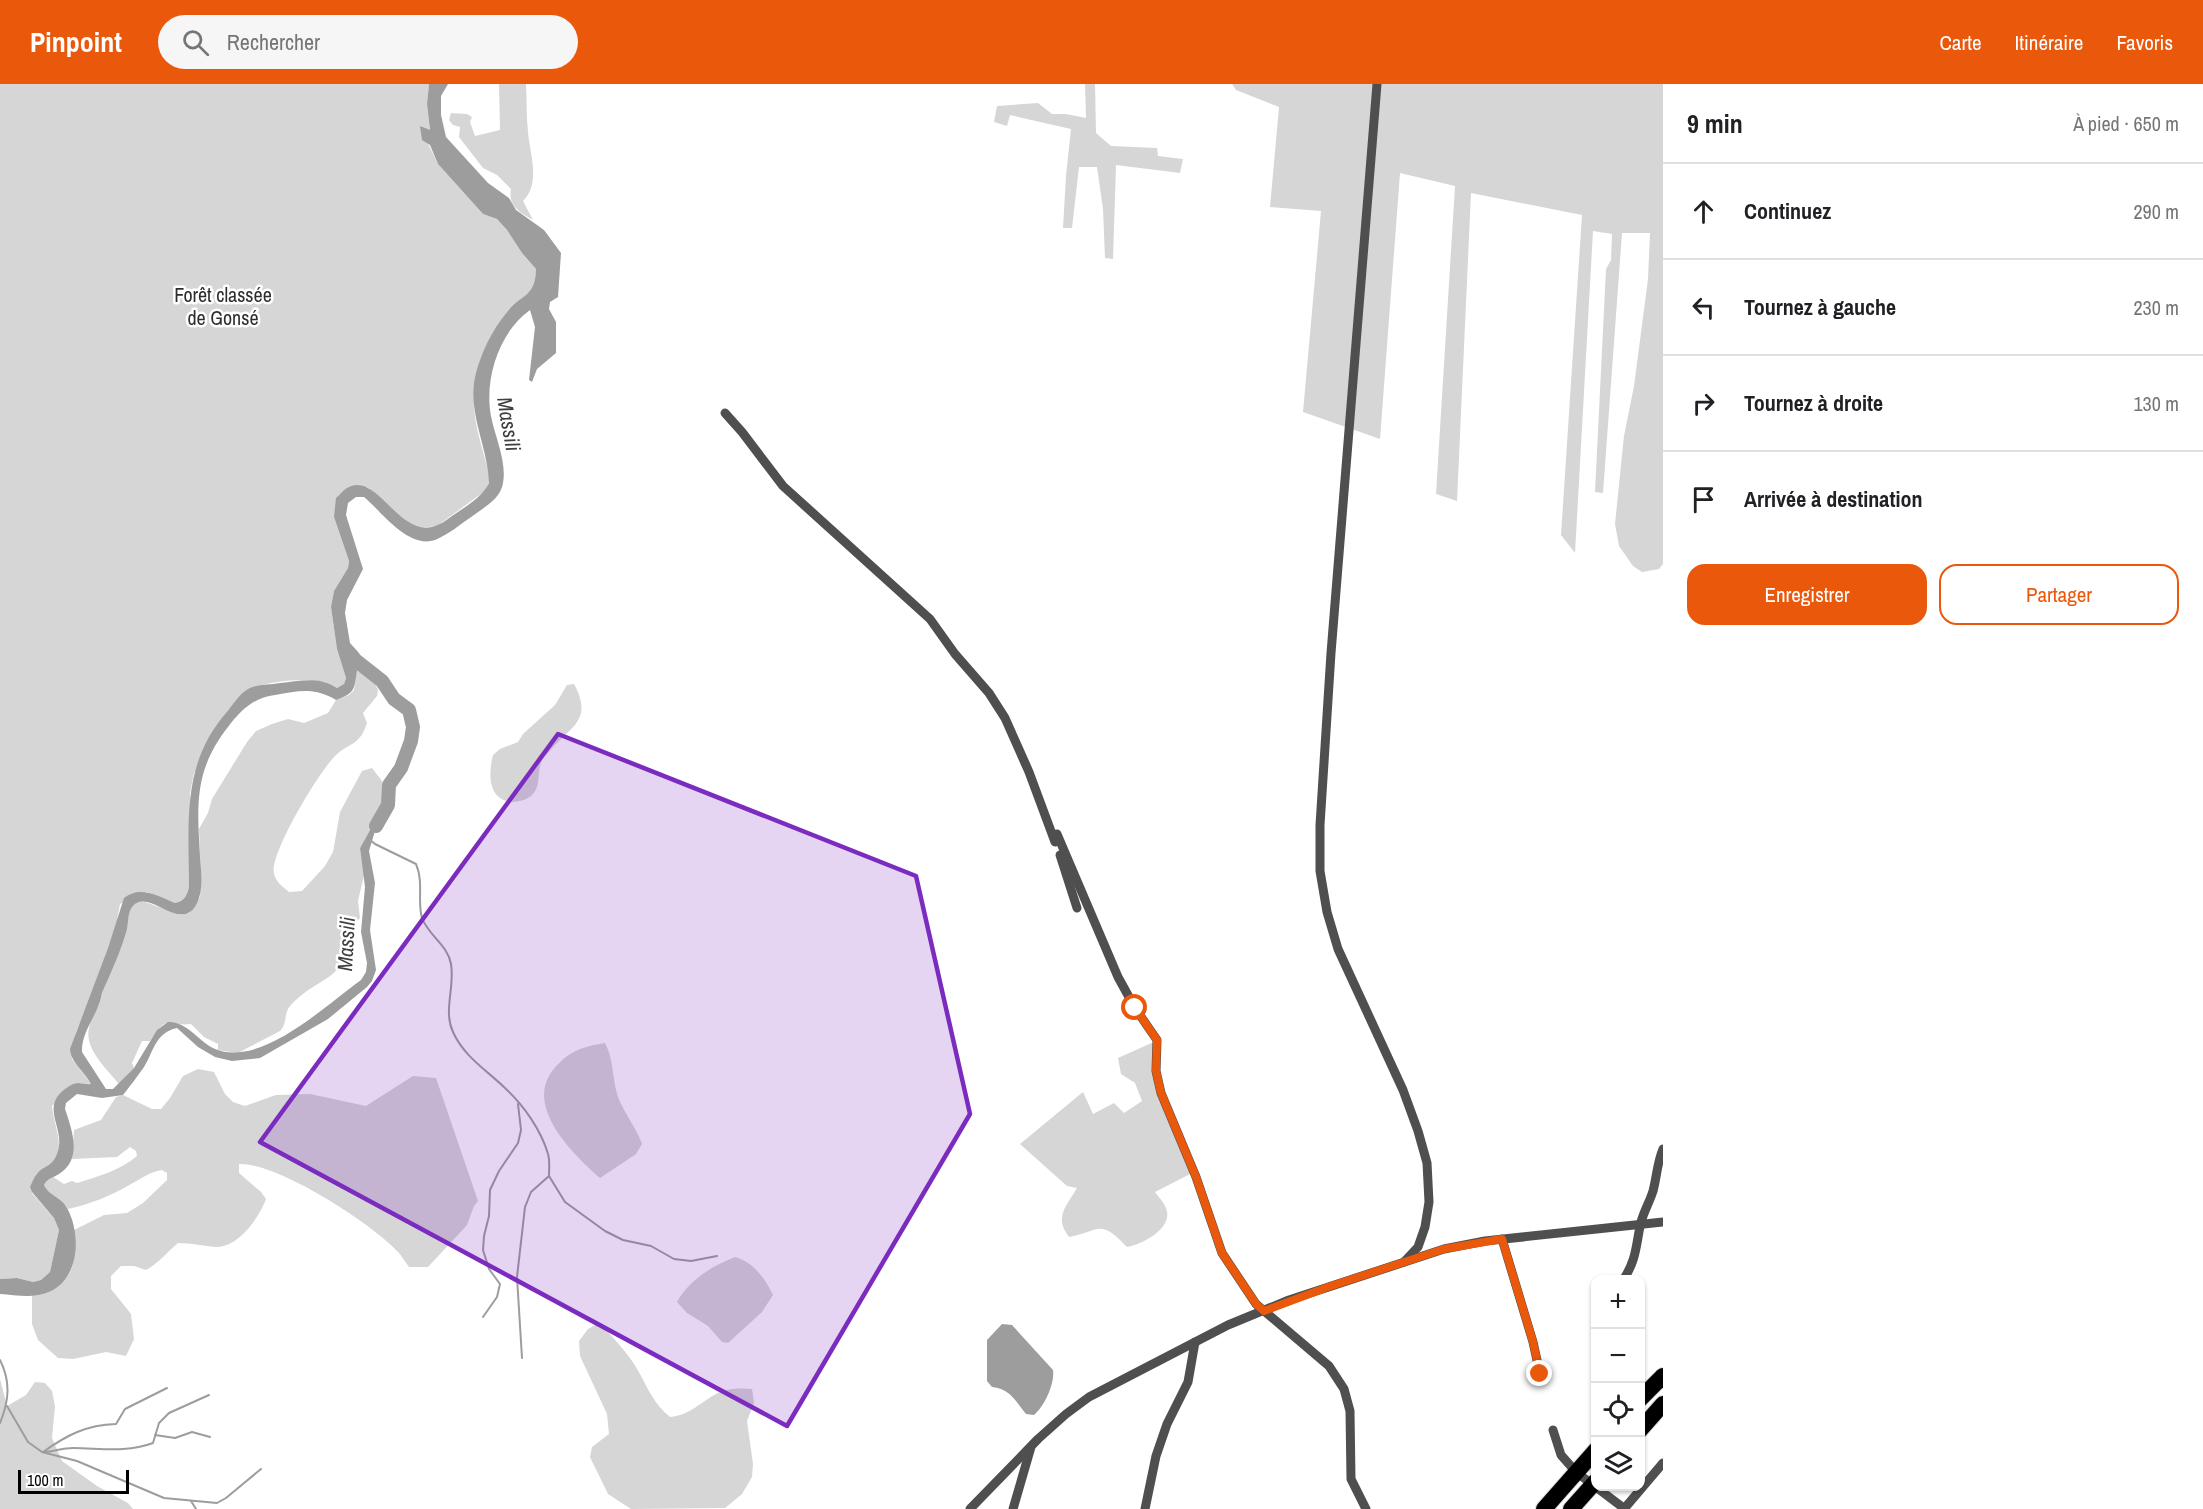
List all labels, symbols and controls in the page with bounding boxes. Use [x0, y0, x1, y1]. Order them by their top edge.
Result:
search box [158, 15, 578, 69]
text: Pinpoint [30, 23, 122, 61]
icon: search [179, 26, 212, 59]
text: Rechercher [227, 27, 320, 57]
text: Carte [1939, 28, 1982, 57]
text: Itinéraire [2015, 28, 2083, 57]
text: Favoris [2116, 28, 2173, 57]
text: 9 min [1687, 106, 1743, 141]
text: À pied · 650 m [2073, 110, 2179, 137]
icon: ahead [1687, 195, 1720, 228]
text: Continuez [1744, 196, 1831, 226]
text: 290 m [2133, 198, 2179, 225]
park label: Forêt classée de Gonsé [174, 281, 272, 331]
icon: left [1687, 291, 1720, 324]
text: Tournez à gauche [1744, 292, 1896, 322]
text: 230 m [2133, 294, 2179, 321]
icon: right [1687, 387, 1720, 420]
text: Tournez à droite [1744, 388, 1883, 418]
text: 130 m [2133, 390, 2179, 417]
water label: Massili [490, 395, 528, 454]
icon: arrive [1687, 483, 1720, 516]
text: Arrivée à destination [1744, 484, 1922, 514]
button: Enregistrer [1687, 564, 1927, 625]
button: Partager [1939, 564, 2179, 625]
water label: Massili [330, 916, 362, 972]
route start [1121, 994, 1147, 1020]
map controls [1591, 1275, 1645, 1491]
button: + [1591, 1275, 1645, 1329]
button: − [1591, 1329, 1645, 1383]
route end [1526, 1360, 1552, 1386]
button: locate [1591, 1383, 1645, 1437]
button: layers [1591, 1437, 1645, 1491]
scale bar [18, 1467, 129, 1494]
text: 100 m [27, 1469, 63, 1491]

